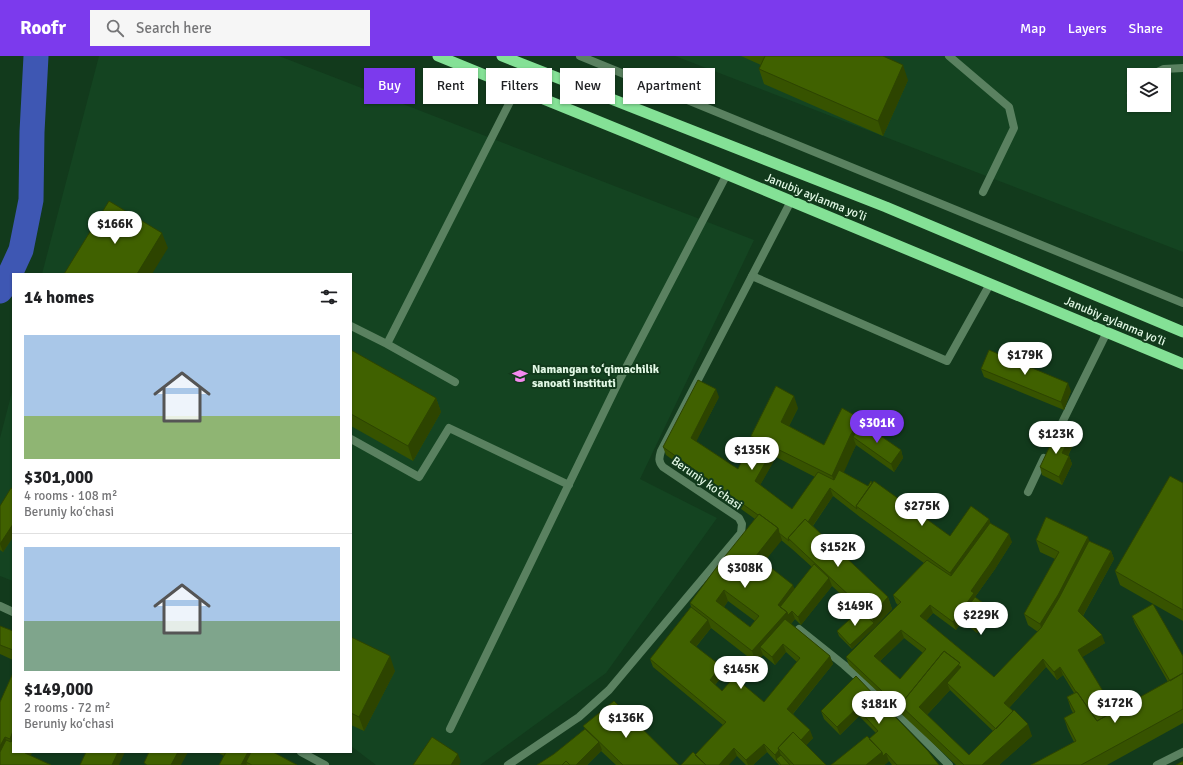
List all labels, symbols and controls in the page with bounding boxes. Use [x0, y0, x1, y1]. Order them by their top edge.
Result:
search box [90, 10, 370, 46]
text: Roofr [20, 16, 66, 40]
icon: search [104, 17, 126, 39]
text: Search here [136, 19, 212, 37]
text: Map [1020, 20, 1046, 37]
text: Layers [1068, 20, 1107, 37]
text: Share [1129, 20, 1163, 37]
chip: Buy [364, 68, 415, 104]
chip: Rent [423, 68, 478, 104]
chip: Filters [486, 68, 552, 104]
chip: New [560, 68, 615, 104]
chip: Apartment [623, 68, 715, 104]
map controls [1127, 68, 1171, 112]
button: layers [1127, 68, 1171, 112]
street label: Janubiy aylanma yoʻli [763, 170, 869, 225]
pin: $166K [87, 211, 143, 245]
text: $166K [97, 216, 133, 232]
icon: filters [318, 286, 340, 308]
text: 14 homes [24, 287, 94, 308]
street label: Janubiy aylanma yoʻli [1062, 293, 1168, 350]
pin: $179K [997, 342, 1053, 376]
text: $179K [1007, 347, 1043, 363]
icon: home [146, 361, 218, 433]
place label: Namangan to‘qimachilik sanoati instituti [532, 362, 660, 391]
school or university icon: Namangan to‘qimachilik sanoati instituti [511, 367, 529, 385]
pin: $301K [849, 410, 905, 444]
text: $301K [859, 415, 895, 431]
pin: $123K [1028, 421, 1084, 455]
text: $123K [1038, 426, 1074, 442]
pin: $135K [724, 437, 780, 471]
text: $135K [734, 442, 770, 458]
street label: Beruniy koʻchasi [668, 453, 745, 513]
text: $301,000 [24, 467, 93, 488]
text: 4 rooms · 108 m² [24, 488, 117, 504]
pin: $275K [894, 493, 950, 527]
text: $275K [904, 498, 940, 514]
text: Beruniy koʻchasi [24, 504, 114, 520]
pin: $152K [810, 534, 866, 568]
text: $152K [820, 539, 856, 555]
pin: $308K [717, 555, 773, 589]
text: $308K [727, 560, 763, 576]
icon: home [146, 573, 218, 645]
pin: $149K [827, 593, 883, 627]
text: $149K [837, 598, 873, 614]
pin: $229K [953, 602, 1009, 636]
text: $229K [963, 607, 999, 623]
pin: $145K [713, 656, 769, 690]
text: $145K [723, 661, 759, 677]
text: $149,000 [24, 679, 93, 700]
pin: $172K [1087, 690, 1143, 724]
pin: $181K [851, 691, 907, 725]
text: $172K [1097, 695, 1133, 711]
text: $181K [861, 696, 897, 712]
text: 2 rooms · 72 m² [24, 700, 110, 716]
pin: $136K [598, 705, 654, 739]
text: $136K [608, 710, 644, 726]
text: Beruniy koʻchasi [24, 716, 114, 732]

